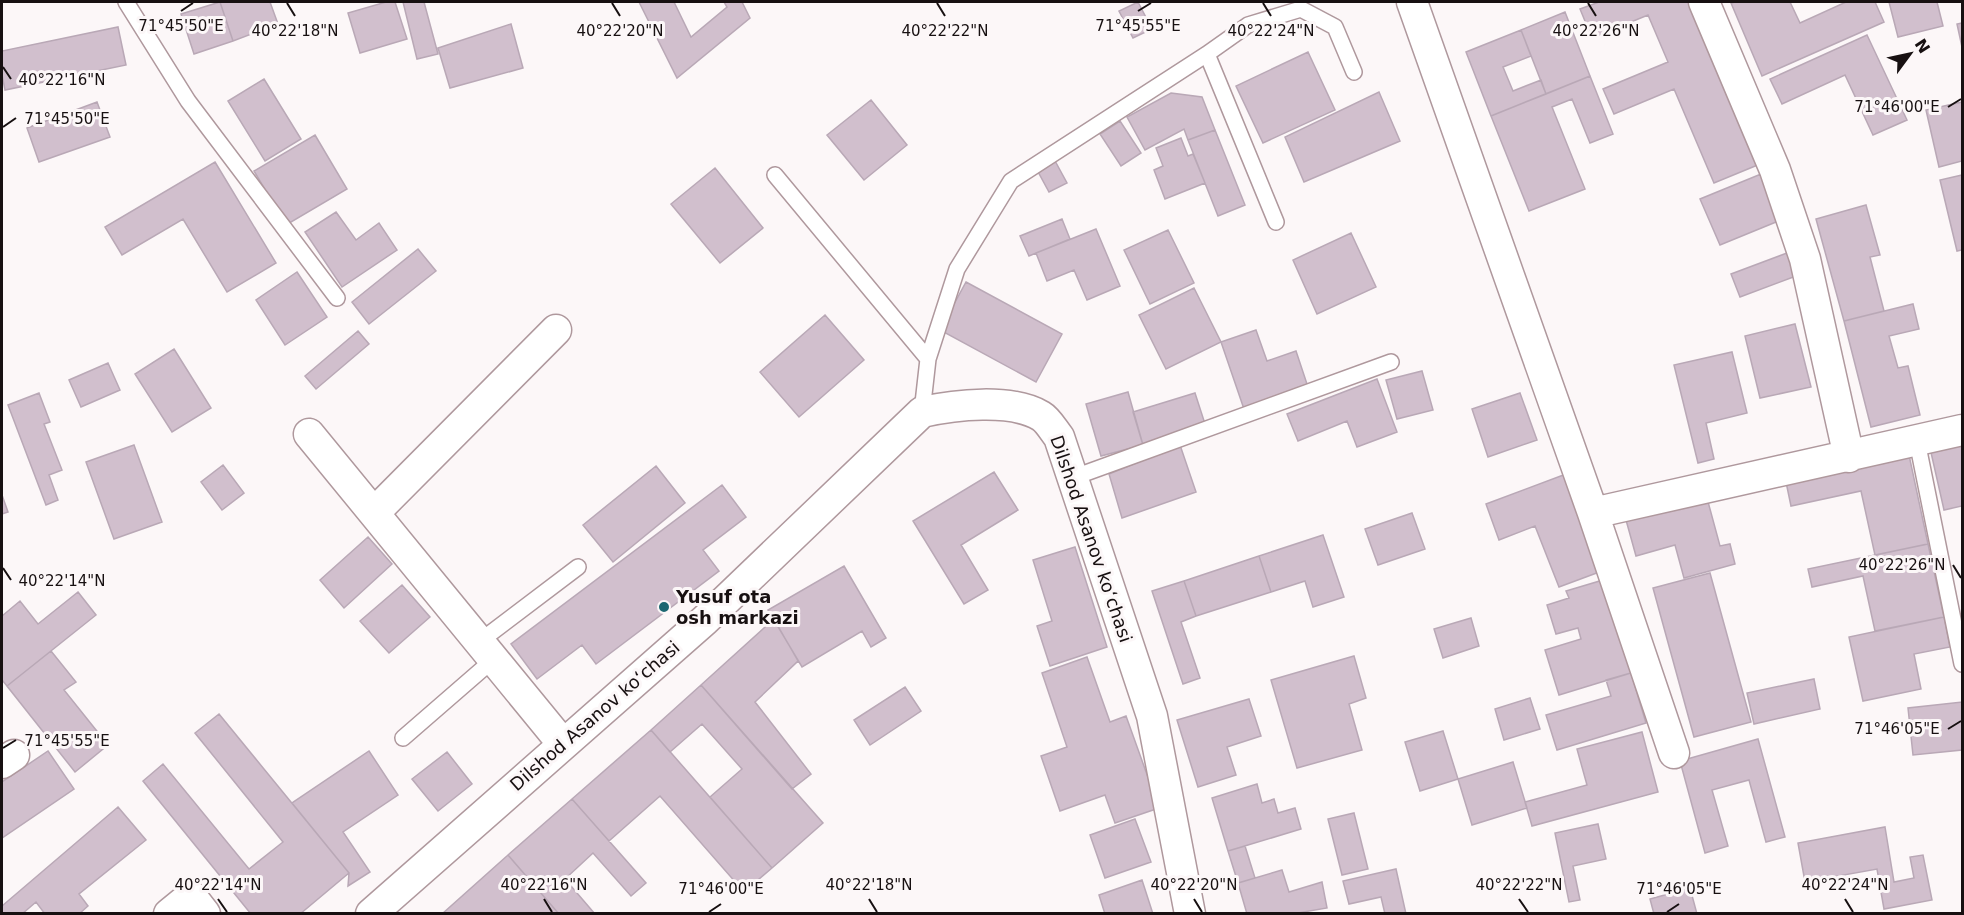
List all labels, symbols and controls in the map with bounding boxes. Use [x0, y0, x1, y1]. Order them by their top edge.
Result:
text: 71°45'50"E [138, 17, 224, 35]
text: 71°45'55"E [1095, 17, 1181, 35]
text: 40°22'18"N [251, 22, 339, 40]
text: 40°22'20"N [576, 22, 664, 40]
text: 40°22'22"N [901, 22, 989, 40]
text: 40°22'24"N [1227, 22, 1315, 40]
text: 40°22'26"N [1552, 22, 1640, 40]
north arrow [1880, 24, 1940, 84]
text: N [1911, 35, 1934, 57]
text: 40°22'16"N [18, 71, 106, 89]
text: 71°46'00"E [1854, 98, 1940, 116]
text: 71°45'50"E [24, 110, 110, 128]
street label: Dilshod Asanov koʻchasi [1046, 433, 1137, 645]
text: 40°22'26"N [1858, 556, 1946, 574]
text: 40°22'14"N [18, 572, 106, 590]
place label: Yusuf ota osh markazi [675, 586, 799, 628]
marker: Yusuf ota osh markazi [657, 600, 671, 614]
street label: Dilshod Asanov koʻchasi [506, 636, 684, 795]
text: 71°46'05"E [1854, 720, 1940, 738]
text: 71°45'55"E [24, 732, 110, 750]
text: 40°22'14"N [174, 876, 262, 894]
text: 40°22'16"N [500, 876, 588, 894]
text: 40°22'18"N [825, 876, 913, 894]
text: 40°22'20"N [1150, 876, 1238, 894]
text: 40°22'22"N [1475, 876, 1563, 894]
text: 40°22'24"N [1801, 876, 1889, 894]
text: 71°46'00"E [678, 880, 764, 898]
text: 71°46'05"E [1636, 880, 1722, 898]

